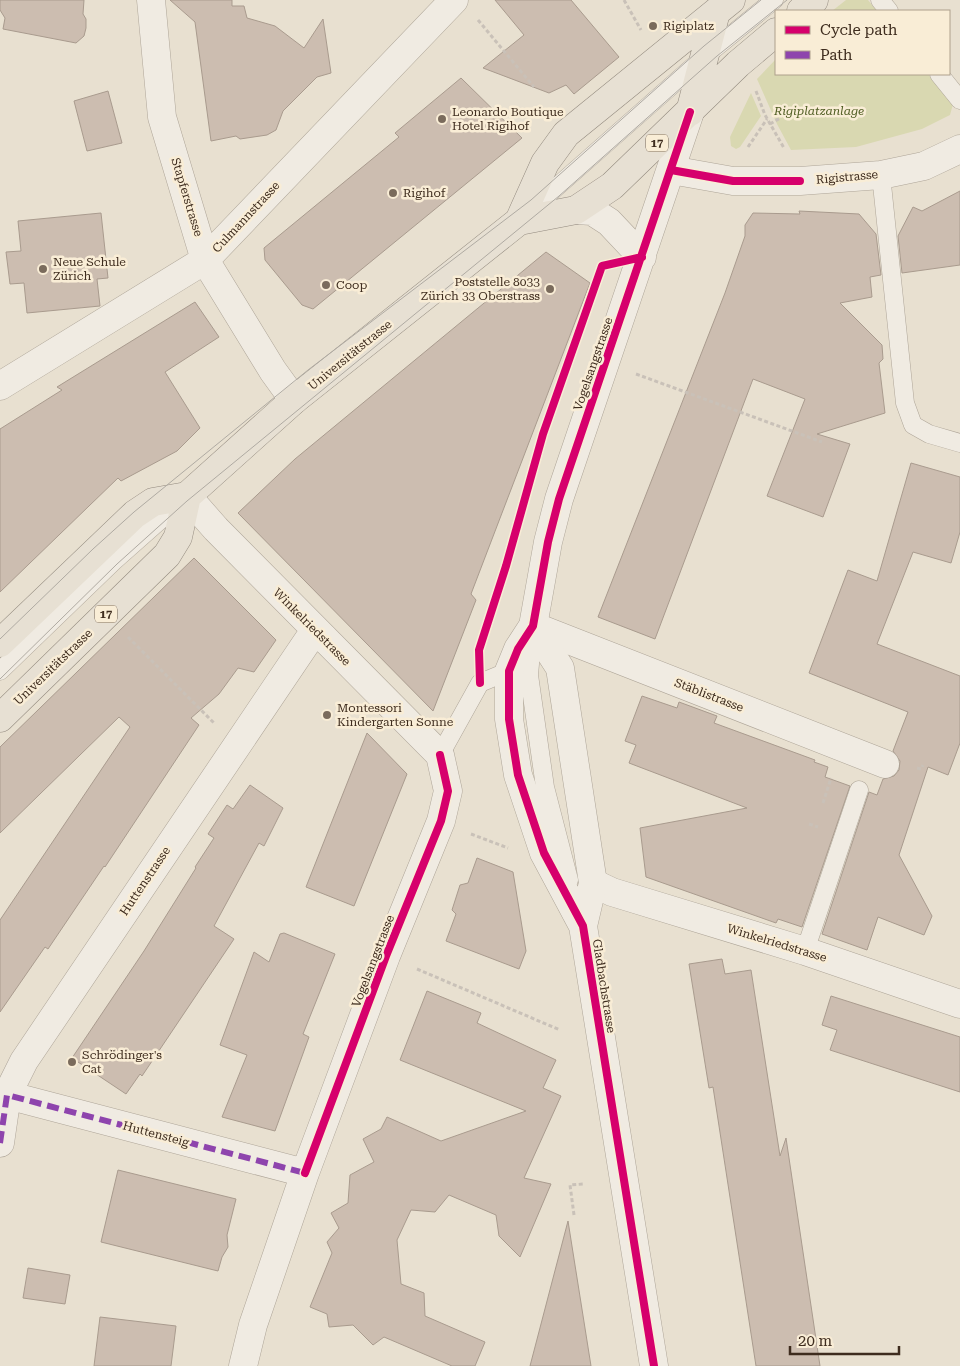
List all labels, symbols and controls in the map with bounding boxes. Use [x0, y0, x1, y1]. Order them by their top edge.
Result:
legend [775, 10, 950, 75]
place label: Rigiplatz [663, 19, 714, 33]
marker: Rigiplatz [647, 20, 659, 32]
text: Cycle path [820, 21, 898, 39]
text: Path [820, 46, 853, 64]
park label: Rigiplatzanlage [773, 104, 864, 118]
place label: Leonardo Boutique Hotel Rigihof [452, 105, 564, 133]
marker: Leonardo Boutique Hotel Rigihof [436, 113, 448, 125]
road number: 17 [646, 134, 668, 152]
street label: Stapferstrasse [168, 156, 206, 238]
street label: Rigistrasse [815, 167, 879, 187]
street label: Culmannstrasse [209, 178, 283, 255]
place label: Rigihof [403, 186, 446, 200]
marker: Rigihof [387, 187, 399, 199]
place label: Neue Schule Zürich [53, 255, 126, 283]
marker: Neue Schule Zürich [37, 263, 49, 275]
place label: Poststelle 8033 Zürich 33 Oberstrass [421, 275, 540, 303]
place label: Coop [336, 278, 367, 292]
marker: Coop [320, 279, 332, 291]
marker: Poststelle 8033 Zürich 33 Oberstrass [544, 283, 556, 295]
street label: Vogelsangstrasse [570, 315, 616, 412]
street label: Universitätstrasse [305, 317, 395, 393]
street label: Winkelriedstrasse [270, 585, 354, 669]
road number: 17 [95, 606, 117, 622]
street label: Universitätstrasse [11, 626, 95, 708]
street label: Stäblistrasse [672, 675, 746, 715]
place label: Montessori Kindergarten Sonne [337, 701, 454, 729]
marker: Montessori Kindergarten Sonne [321, 709, 333, 721]
street label: Huttenstrasse [117, 844, 173, 918]
street label: Vogelsangstrasse [349, 912, 397, 1009]
street label: Winkelriedstrasse [725, 921, 829, 965]
street label: Gladbachstrasse [590, 938, 618, 1034]
place label: Schrödinger's Cat [82, 1048, 162, 1076]
marker: Schrödinger's Cat [66, 1056, 78, 1068]
street label: Huttensteig [121, 1118, 191, 1150]
scale bar [790, 1324, 899, 1356]
text: 20 m [798, 1332, 833, 1350]

